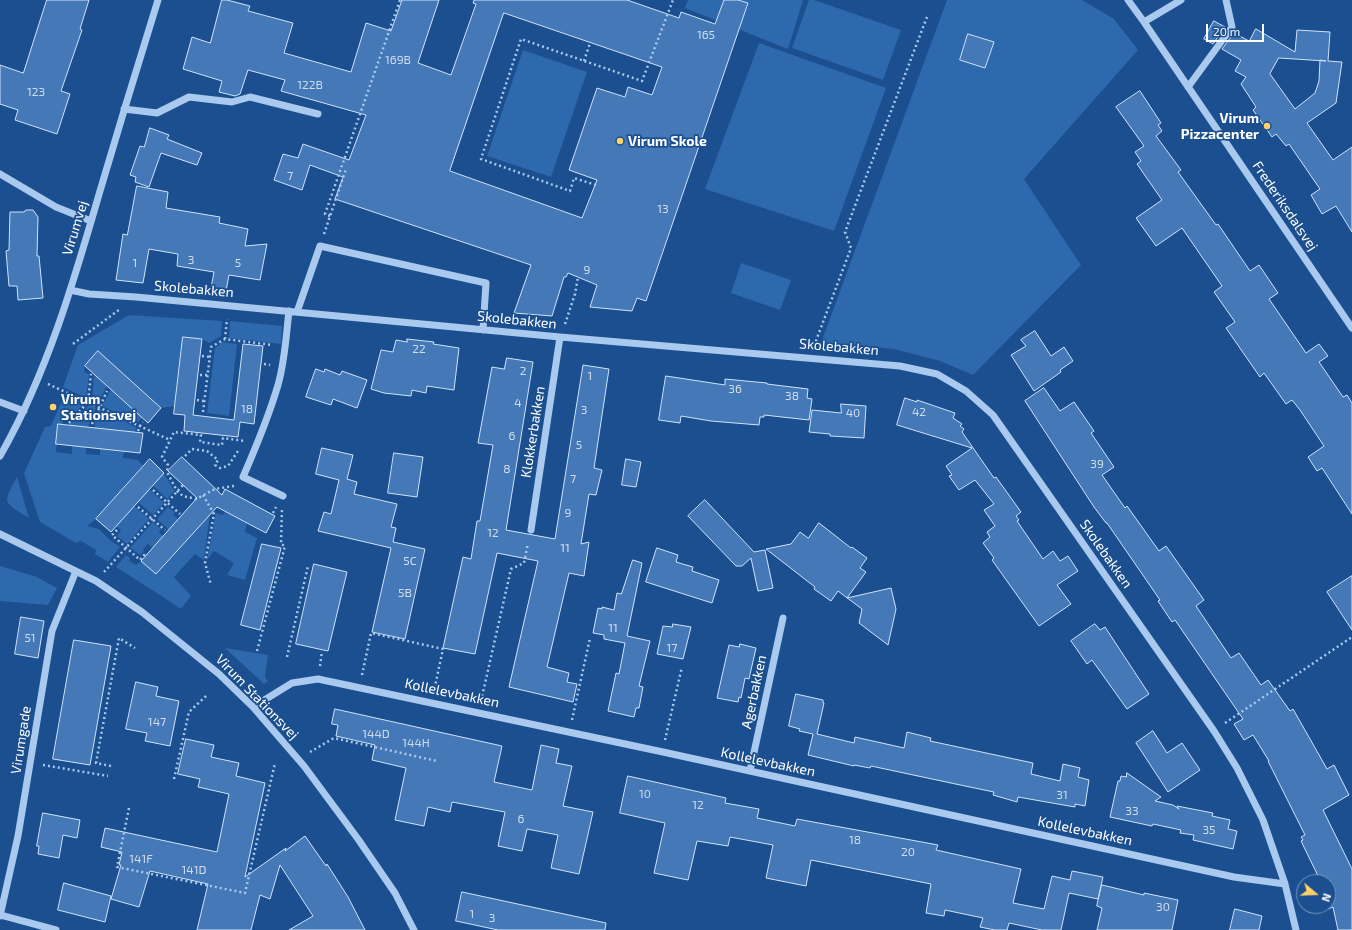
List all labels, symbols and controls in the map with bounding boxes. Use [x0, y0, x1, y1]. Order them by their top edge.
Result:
scale bar [1208, 16, 1266, 42]
text: 20 m [1213, 24, 1240, 38]
house number: 165 [697, 28, 715, 42]
house number: 169B [385, 53, 411, 67]
house number: 122B [297, 78, 323, 92]
house number: 123 [27, 85, 45, 99]
place label: Virum Pizzacenter [1181, 110, 1259, 142]
marker: Virum Pizzacenter [1262, 121, 1272, 131]
place label: Virum Skole [628, 133, 707, 149]
marker: Virum Skole [615, 136, 625, 146]
street label: Frederiksdalsvej [1249, 158, 1321, 254]
house number: 7 [287, 169, 293, 183]
street label: Virumvej [59, 199, 91, 257]
house number: 13 [657, 202, 669, 216]
house number: 3 [188, 253, 194, 267]
house number: 1 [133, 256, 137, 270]
house number: 5 [235, 256, 241, 270]
house number: 9 [584, 263, 590, 277]
street label: Skolebakken [154, 277, 234, 301]
street label: Skolebakken [476, 307, 558, 333]
street label: Skolebakken [799, 335, 879, 359]
house number: 22 [412, 342, 426, 356]
house number: 2 [520, 364, 526, 378]
house number: 1 [588, 369, 592, 383]
house number: 36 [728, 382, 742, 396]
street label: Klokkerbakken [517, 385, 549, 479]
house number: 38 [785, 389, 799, 403]
place label: Virum Stationsvej [61, 391, 136, 424]
house number: 4 [514, 396, 522, 410]
marker: Virum Stationsvej [48, 402, 58, 412]
house number: 18 [241, 402, 253, 416]
house number: 3 [581, 403, 587, 417]
house number: 42 [912, 405, 926, 419]
house number: 40 [846, 406, 860, 420]
house number: 6 [509, 429, 515, 443]
house number: 5 [576, 438, 582, 452]
house number: 39 [1090, 457, 1104, 471]
house number: 8 [503, 462, 511, 476]
house number: 7 [570, 472, 576, 486]
house number: 9 [565, 506, 571, 520]
street label: Skolebakken [1076, 517, 1136, 591]
house number: 12 [487, 526, 499, 540]
house number: 11 [560, 541, 570, 555]
house number: 5C [403, 554, 417, 568]
house number: 5B [398, 586, 412, 600]
house number: 11 [608, 621, 618, 635]
house number: 51 [24, 631, 36, 645]
house number: 17 [667, 641, 677, 655]
street label: Virum Stationsvej [212, 651, 302, 743]
street label: Agerbakken [738, 654, 770, 730]
street label: Kollelevbakken [403, 675, 501, 711]
street label: Virumgade [7, 705, 35, 775]
house number: 147 [148, 715, 166, 729]
house number: 144D [362, 727, 390, 741]
house number: 144H [402, 736, 430, 750]
street label: Kollelevbakken [719, 744, 817, 780]
house number: 10 [639, 787, 651, 801]
house number: 31 [1056, 788, 1068, 802]
house number: 12 [692, 798, 704, 812]
house number: 33 [1125, 804, 1139, 818]
house number: 6 [518, 812, 524, 826]
street label: Kollelevbakken [1036, 813, 1134, 849]
house number: 35 [1202, 823, 1216, 837]
house number: 18 [849, 833, 861, 847]
house number: 20 [901, 845, 915, 859]
house number: 141F [129, 852, 153, 866]
house number: 141D [182, 863, 206, 877]
north arrow [1296, 874, 1336, 914]
text: N [1319, 892, 1334, 904]
house number: 30 [1156, 900, 1170, 914]
house number: 1 [470, 907, 474, 921]
house number: 3 [489, 911, 495, 925]

